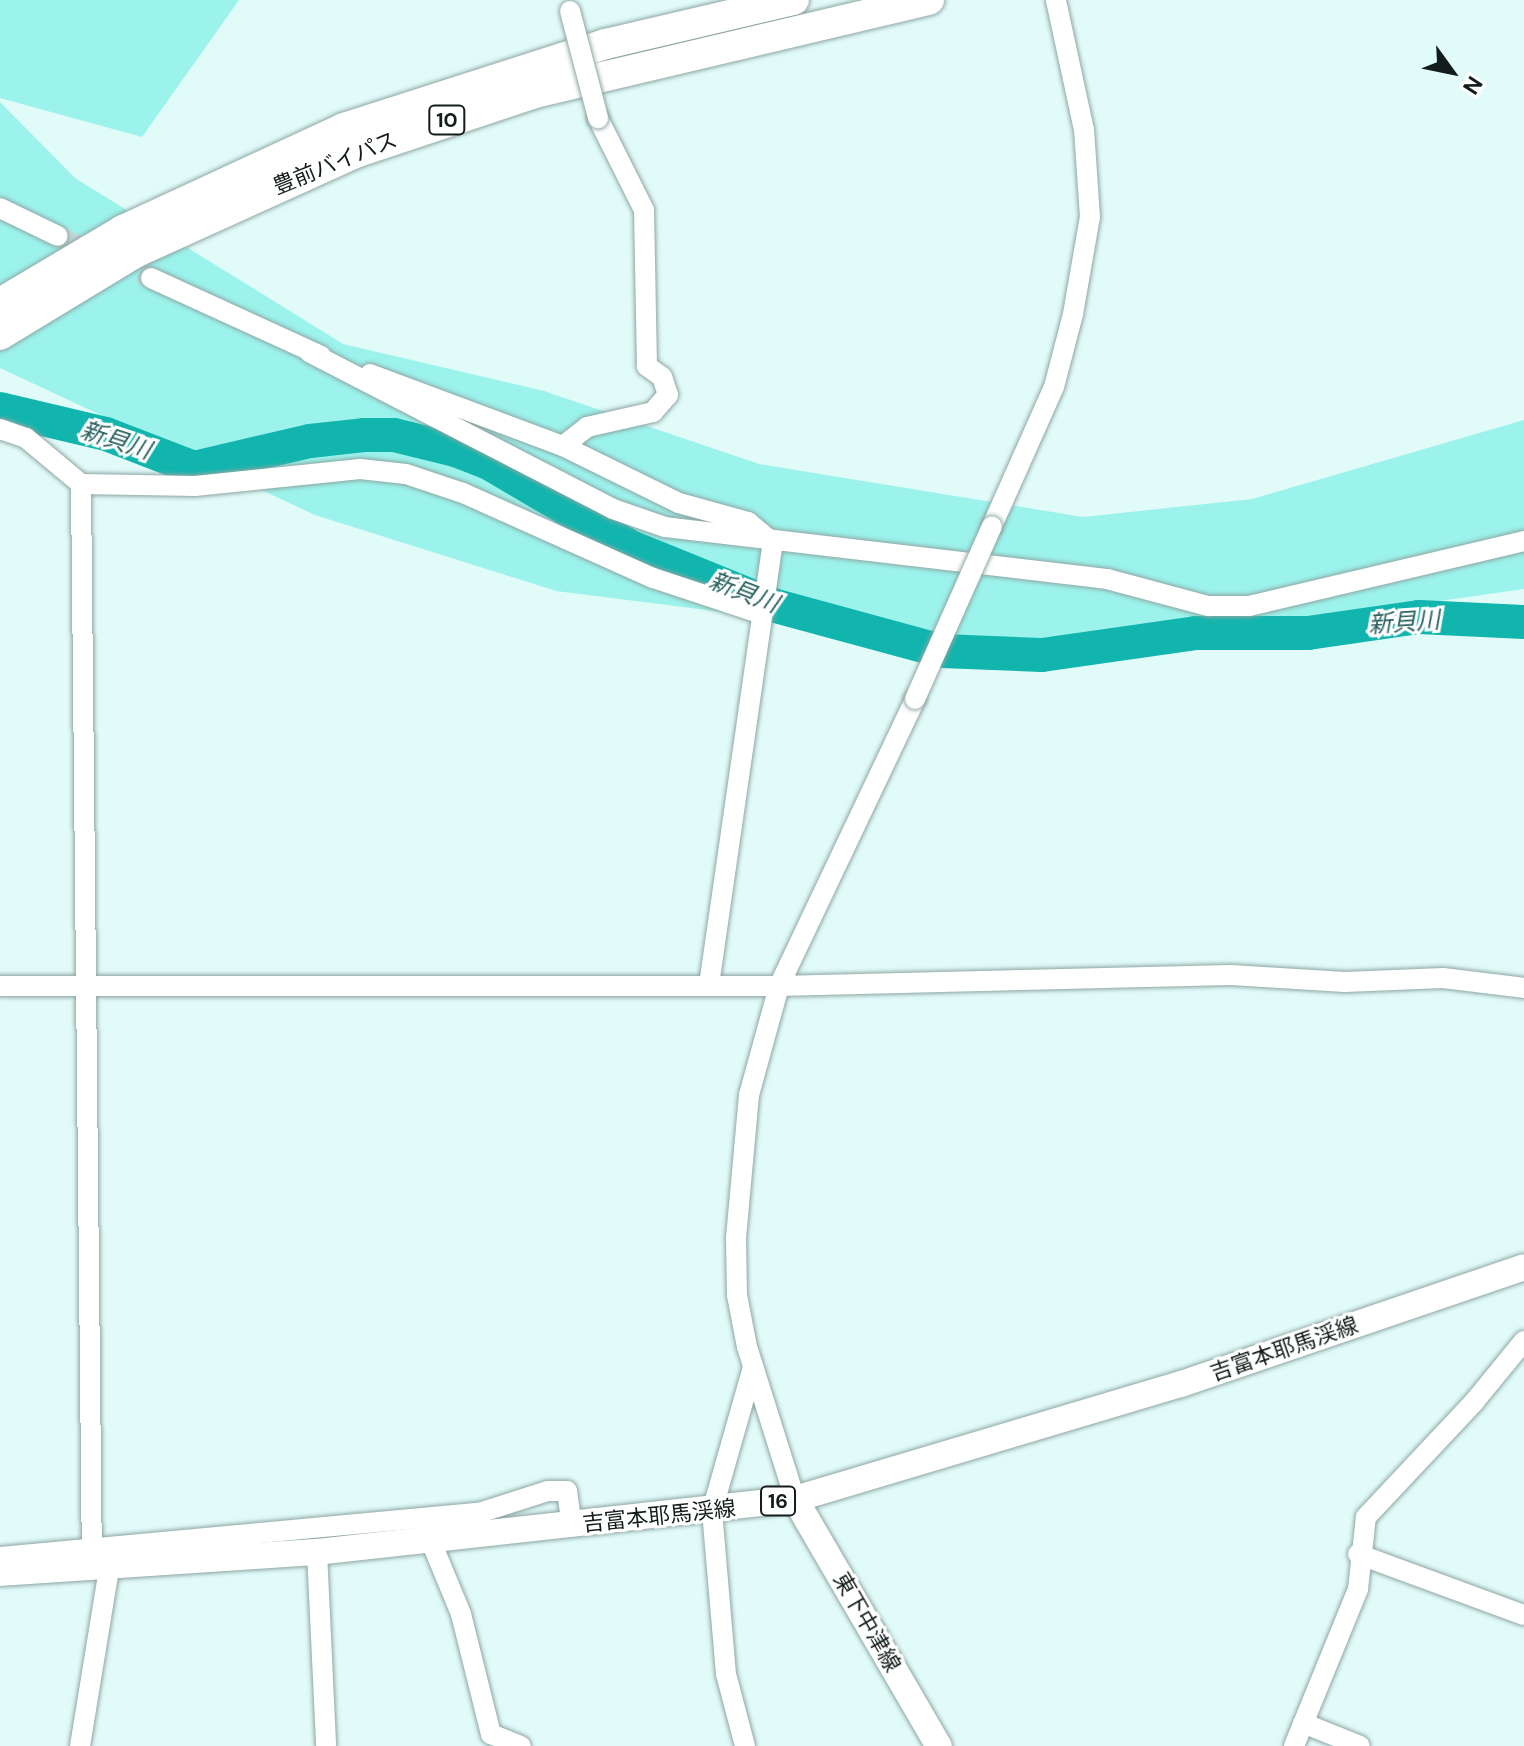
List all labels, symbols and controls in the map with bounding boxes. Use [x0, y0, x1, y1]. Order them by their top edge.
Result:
north arrow [1412, 32, 1492, 112]
text: N [1456, 71, 1489, 100]
road number: 10 [427, 104, 467, 136]
street label: 豊前バイパス [269, 126, 401, 200]
water label: 新貝川 [77, 415, 155, 465]
water label: 新貝川 [705, 566, 783, 618]
water label: 新貝川 [1367, 605, 1441, 639]
street label: 吉富本耶馬渓線 [1207, 1311, 1361, 1387]
road number: 16 [760, 1485, 796, 1517]
street label: 吉富本耶馬渓線 [581, 1495, 737, 1537]
street label: 東下中津線 [828, 1568, 906, 1676]

